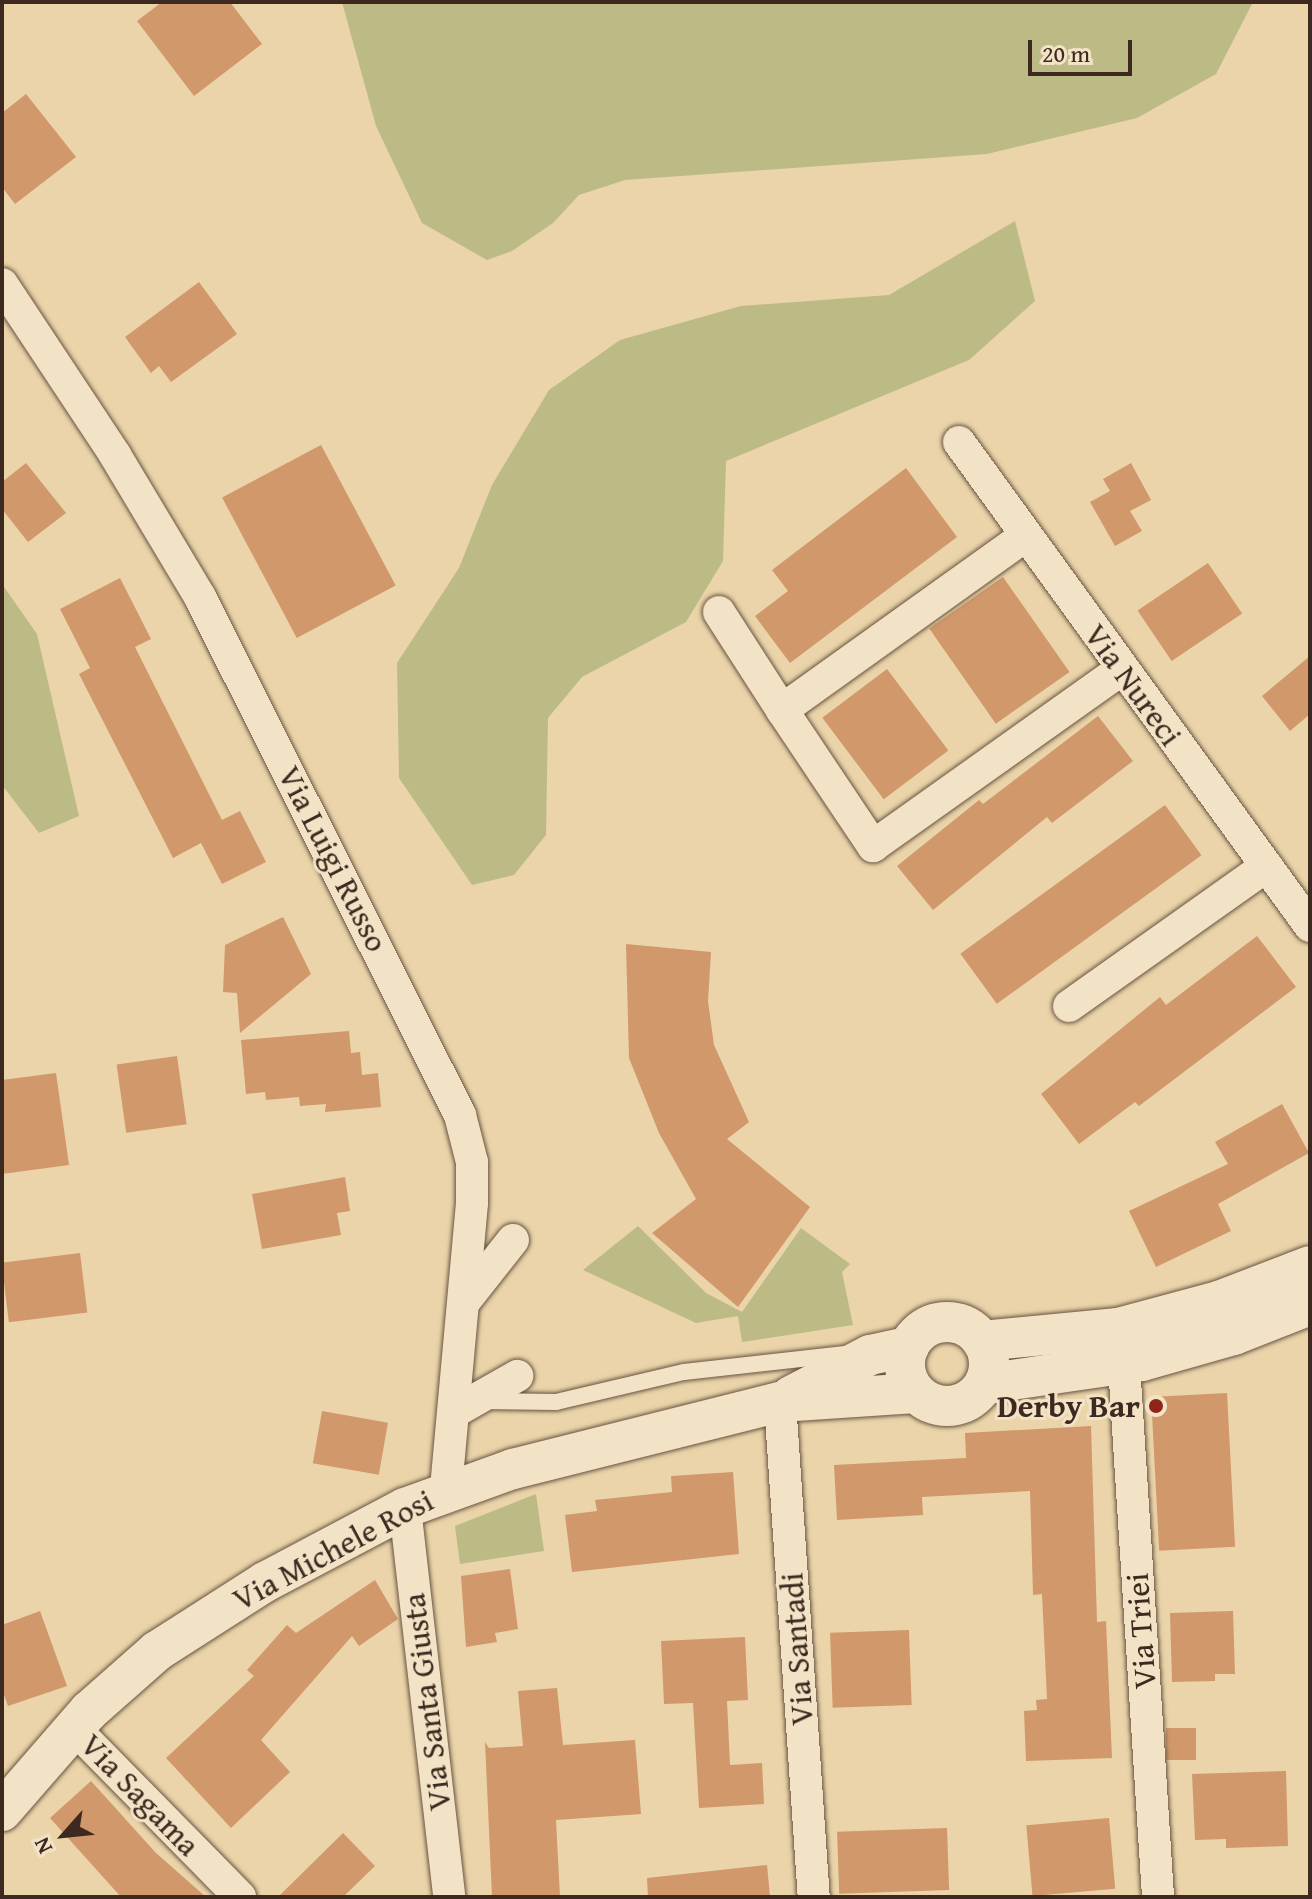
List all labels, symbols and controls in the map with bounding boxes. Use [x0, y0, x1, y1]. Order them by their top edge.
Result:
scale bar [1032, 24, 1136, 74]
text: 20 m [1042, 36, 1090, 71]
street label: Via Nureci [1076, 617, 1190, 753]
street label: Via Luigi Russo [270, 760, 396, 958]
place label: Derby Bar [997, 1387, 1140, 1425]
marker: Derby Bar [1147, 1397, 1165, 1415]
street label: Via Michele Rosi [226, 1481, 440, 1619]
street label: Via Santadi [772, 1571, 822, 1727]
street label: Via Triei [1118, 1572, 1164, 1690]
street label: Via Santa Giusta [395, 1591, 459, 1813]
street label: Via Sagama [72, 1726, 208, 1864]
north arrow [24, 1795, 104, 1875]
text: N [25, 1832, 60, 1860]

